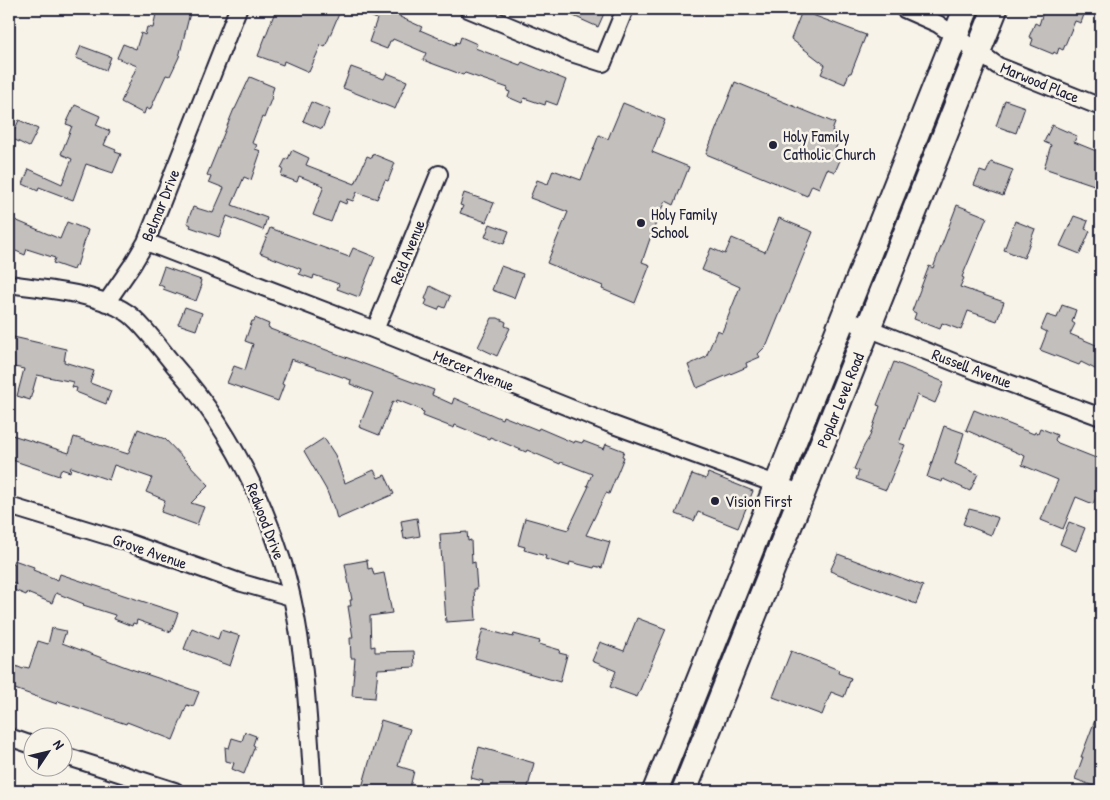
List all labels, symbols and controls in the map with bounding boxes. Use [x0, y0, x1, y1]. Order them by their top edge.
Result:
street label: Marwood Place [997, 56, 1083, 108]
place label: Holy Family Catholic Church [783, 125, 876, 165]
marker: Holy Family Catholic Church [767, 139, 779, 151]
street label: Belmar Drive [136, 165, 185, 244]
place label: Holy Family School [651, 203, 718, 243]
street label: Reid Avenue [384, 216, 430, 288]
marker: Holy Family School [635, 217, 647, 229]
street label: Russell Avenue [929, 343, 1016, 393]
street label: Mercer Avenue [430, 344, 518, 396]
street label: Poplar Level Road [811, 349, 869, 451]
street label: Redwood Drive [241, 480, 291, 563]
place label: Vision First [725, 490, 793, 512]
marker: Vision First [709, 495, 721, 507]
street label: Grove Avenue [110, 528, 191, 574]
north arrow [22, 728, 72, 778]
text: N [49, 736, 69, 753]

